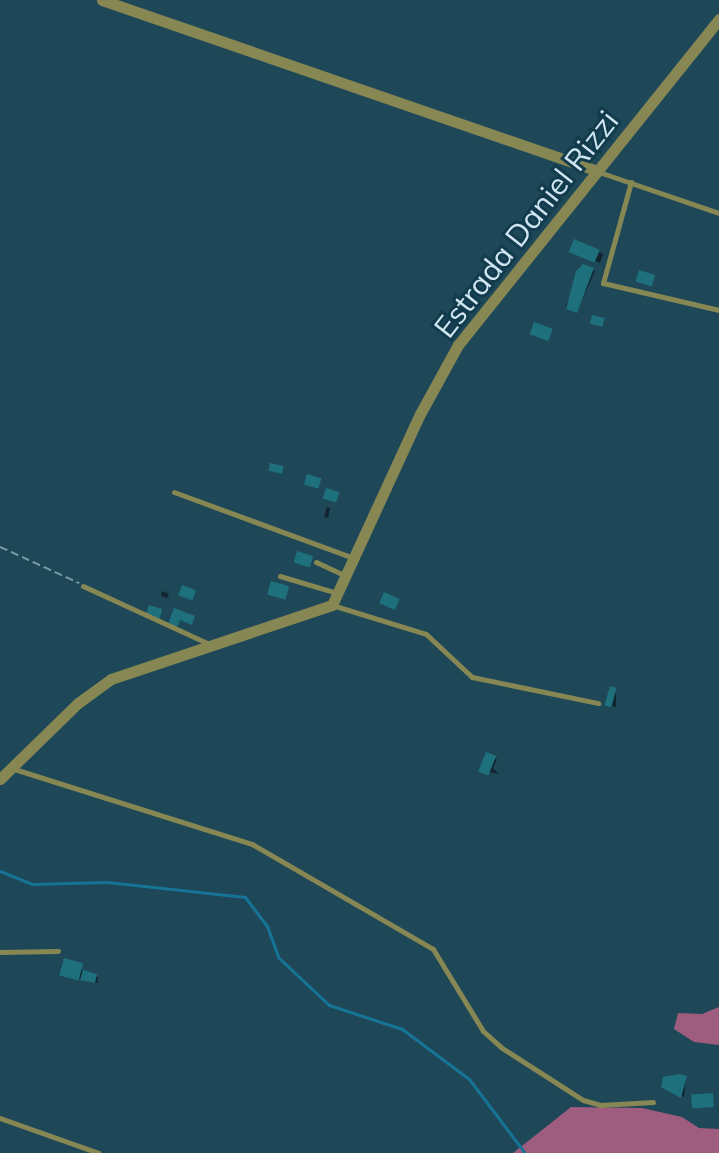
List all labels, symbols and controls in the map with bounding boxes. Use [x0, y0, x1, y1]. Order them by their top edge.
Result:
street label: Estrada Daniel Rizzi [426, 103, 626, 345]

